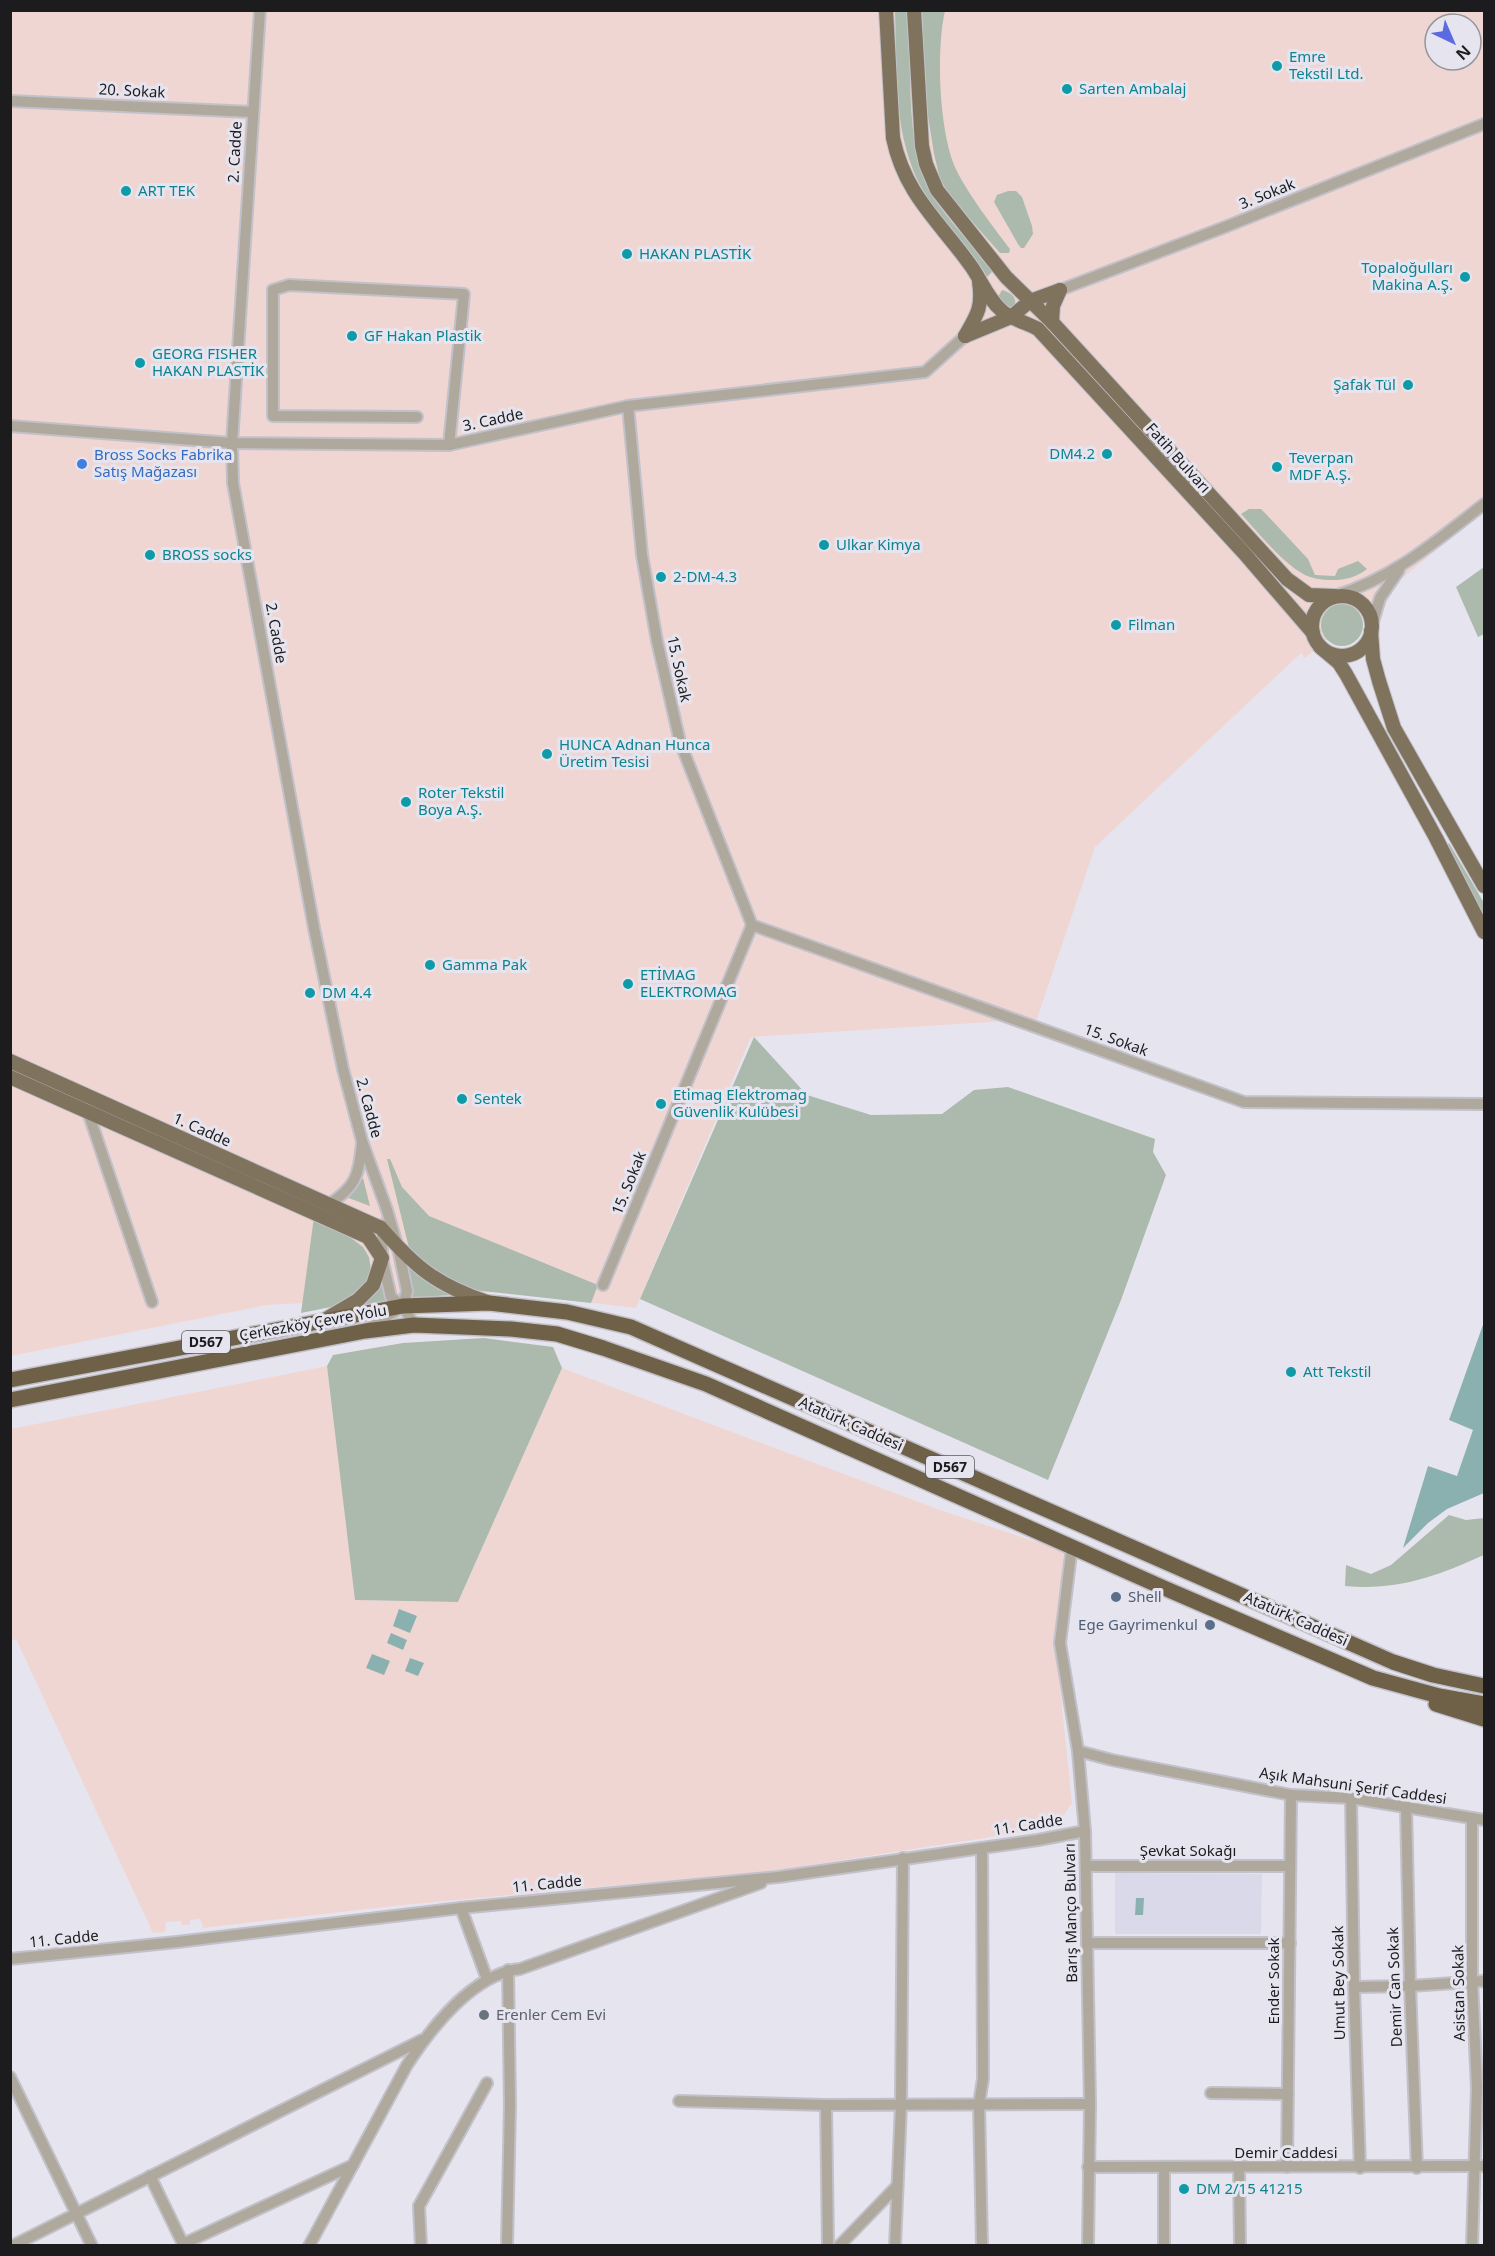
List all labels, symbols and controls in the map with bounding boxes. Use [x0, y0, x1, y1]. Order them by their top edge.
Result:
north arrow [1423, 12, 1483, 72]
text: N [1451, 40, 1476, 65]
place label: Emre Tekstil Ltd. [1289, 46, 1364, 83]
marker: Emre Tekstil Ltd. [1270, 59, 1284, 73]
street label: 20. Sokak [98, 78, 166, 102]
place label: Sarten Ambalaj [1079, 78, 1186, 98]
marker: Sarten Ambalaj [1060, 82, 1074, 96]
street label: 2. Cadde [222, 121, 246, 183]
street label: 3. Sokak [1236, 173, 1297, 213]
place label: ART TEK [138, 180, 196, 200]
marker: ART TEK [119, 184, 133, 198]
place label: HAKAN PLASTİK [639, 243, 752, 263]
marker: HAKAN PLASTİK [620, 247, 634, 261]
place label: Topaloğulları Makina A.Ş. [1361, 257, 1453, 294]
marker: Topaloğulları Makina A.Ş. [1458, 270, 1472, 284]
place label: GF Hakan Plastik [364, 325, 482, 345]
marker: GF Hakan Plastik [345, 329, 359, 343]
place label: GEORG FISHER HAKAN PLASTİK [152, 343, 265, 380]
marker: GEORG FISHER HAKAN PLASTİK [133, 356, 147, 370]
place label: Şafak Tül [1333, 374, 1396, 394]
marker: Şafak Tül [1401, 378, 1415, 392]
street label: 3. Cadde [461, 403, 525, 435]
street label: Fatih Bulvarı [1142, 418, 1216, 497]
place label: DM4.2 [1049, 443, 1095, 463]
place label: Bross Socks Fabrika Satış Mağazası [94, 444, 233, 481]
marker: DM4.2 [1100, 447, 1114, 461]
place label: Teverpan MDF A.Ş. [1289, 447, 1354, 484]
marker: Bross Socks Fabrika Satış Mağazası [75, 457, 89, 471]
marker: Teverpan MDF A.Ş. [1270, 460, 1284, 474]
place label: Ulkar Kimya [836, 534, 921, 554]
marker: Ulkar Kimya [817, 538, 831, 552]
place label: BROSS socks [162, 544, 252, 564]
marker: BROSS socks [143, 548, 157, 562]
place label: 2-DM-4.3 [673, 566, 737, 586]
marker: 2-DM-4.3 [654, 570, 668, 584]
street label: 2. Cadde [262, 601, 292, 665]
place label: Filman [1128, 614, 1175, 634]
marker: Filman [1109, 618, 1123, 632]
street label: 15. Sokak [663, 634, 697, 704]
place label: HUNCA Adnan Hunca Üretim Tesisi [559, 734, 710, 771]
marker: HUNCA Adnan Hunca Üretim Tesisi [540, 747, 554, 761]
place label: Roter Tekstil Boya A.Ş. [418, 782, 504, 819]
marker: Roter Tekstil Boya A.Ş. [399, 795, 413, 809]
place label: Gamma Pak [442, 954, 527, 974]
marker: Gamma Pak [423, 958, 437, 972]
place label: ETİMAG ELEKTROMAG [640, 964, 737, 1001]
marker: ETİMAG ELEKTROMAG [621, 977, 635, 991]
place label: DM 4.4 [322, 982, 372, 1002]
marker: DM 4.4 [303, 986, 317, 1000]
street label: 15. Sokak [1082, 1018, 1151, 1060]
street label: 2. Cadde [352, 1076, 388, 1140]
place label: Etimag Elektromag Güvenlik Kulübesi [673, 1084, 807, 1121]
place label: Sentek [474, 1088, 522, 1108]
marker: Sentek [455, 1092, 469, 1106]
marker: Etimag Elektromag Güvenlik Kulübesi [654, 1097, 668, 1111]
street label: 1. Cadde [170, 1107, 234, 1151]
street label: 15. Sokak [606, 1148, 650, 1217]
street label: Çerkezköy Çevre Yolu [238, 1299, 388, 1345]
road number: D567 [182, 1331, 230, 1353]
place label: Att Tekstil [1303, 1361, 1371, 1381]
marker: Att Tekstil [1284, 1365, 1298, 1379]
street label: Atatürk Caddesi [796, 1391, 907, 1455]
road number: D567 [926, 1456, 974, 1478]
place label: Shell [1128, 1586, 1162, 1606]
street label: Atatürk Caddesi [1241, 1586, 1352, 1650]
marker: Shell [1109, 1590, 1123, 1604]
place label: Ege Gayrimenkul [1078, 1614, 1198, 1634]
marker: Ege Gayrimenkul [1203, 1618, 1217, 1632]
street label: Aşık Mahsuni Şerif Caddesi [1258, 1762, 1448, 1808]
street label: 11. Cadde [992, 1809, 1064, 1839]
street label: Şevkat Sokağı [1140, 1840, 1236, 1860]
street label: Barış Manço Bulvarı [1059, 1843, 1081, 1983]
street label: 11. Cadde [511, 1869, 583, 1897]
street label: 11. Cadde [28, 1924, 100, 1952]
street label: Umut Bey Sokak [1327, 1925, 1349, 2041]
street label: Demir Can Sokak [1382, 1927, 1406, 2047]
street label: Ender Sokak [1263, 1937, 1283, 2025]
street label: Asistan Sokak [1447, 1945, 1469, 2041]
place label: Erenler Cem Evi [496, 2004, 606, 2024]
marker: Erenler Cem Evi [477, 2008, 491, 2022]
street label: Demir Caddesi [1234, 2142, 1338, 2162]
place label: DM 2/15 41215 [1196, 2178, 1303, 2198]
marker: DM 2/15 41215 [1177, 2182, 1191, 2196]

